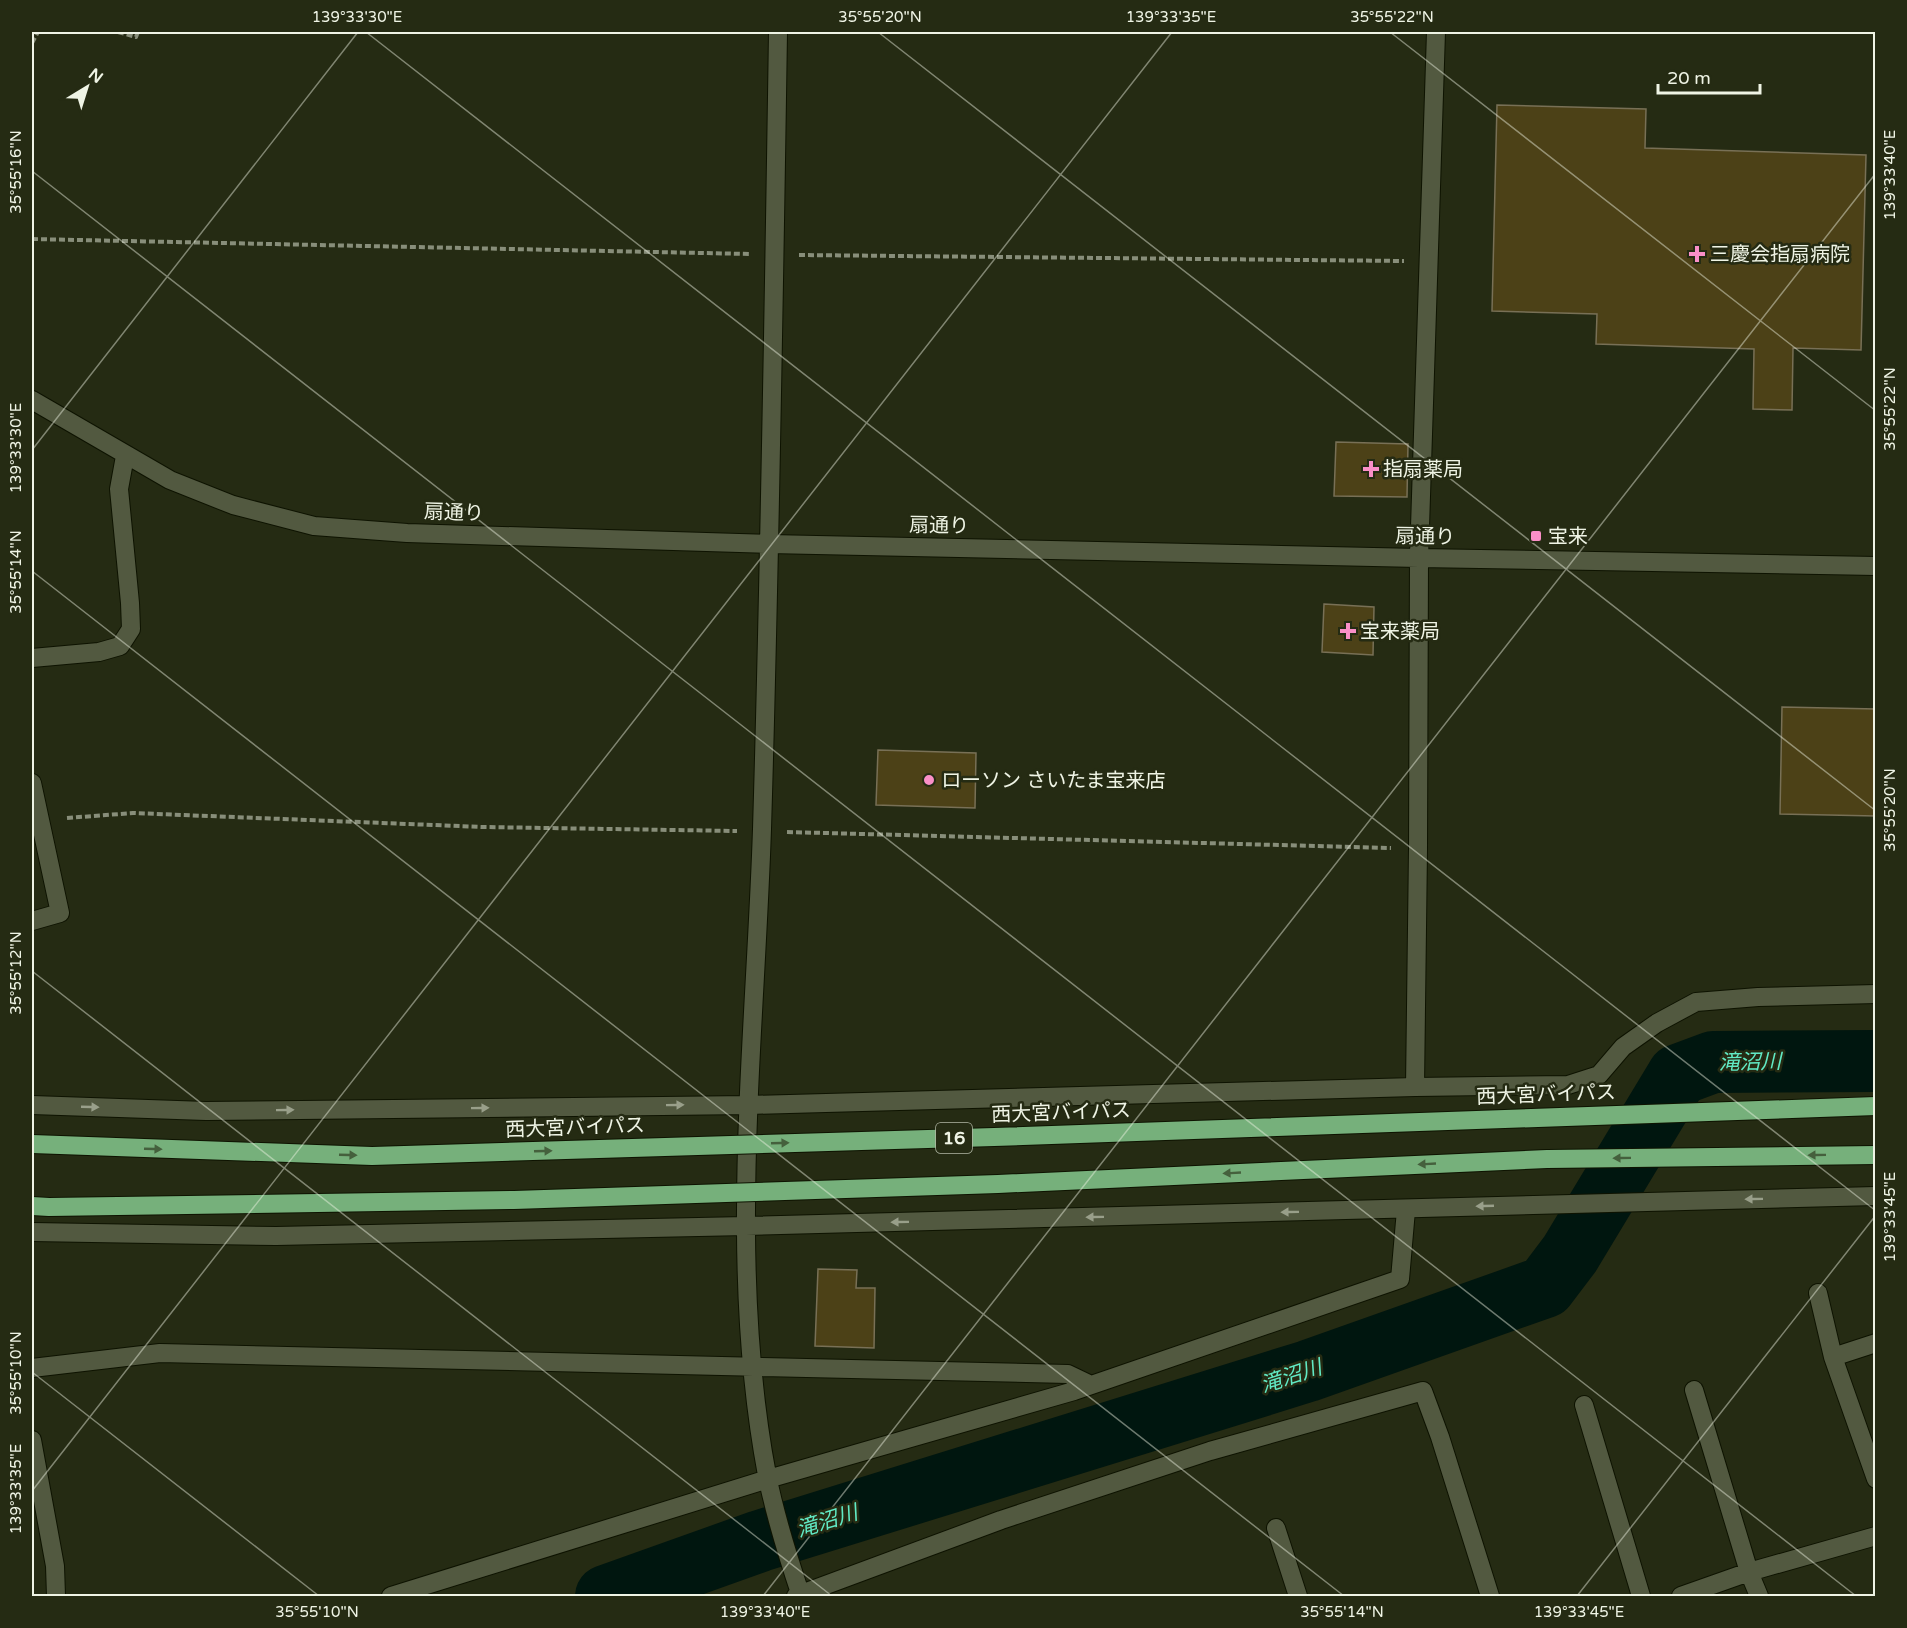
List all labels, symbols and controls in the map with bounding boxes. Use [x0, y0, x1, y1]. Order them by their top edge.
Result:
text: 139°33'30"E [312, 8, 402, 26]
text: 35°55'20"N [838, 8, 922, 26]
text: 139°33'35"E [1126, 8, 1216, 26]
text: 35°55'22"N [1350, 8, 1434, 26]
north arrow [57, 57, 117, 117]
scale bar [1658, 57, 1760, 95]
text: N [84, 64, 107, 88]
text: 20 m [1667, 67, 1711, 89]
text: 35°55'16"N [7, 130, 25, 214]
text: 139°33'40"E [1881, 130, 1899, 220]
place label: 三慶会指扇病院 [1710, 243, 1850, 267]
marker: 三慶会指扇病院 [1688, 245, 1706, 263]
text: 35°55'22"N [1881, 367, 1899, 451]
text: 139°33'30"E [7, 403, 25, 493]
place label: 指扇薬局 [1383, 458, 1463, 482]
marker: 指扇薬局 [1364, 462, 1378, 476]
street label: 扇通り [424, 500, 484, 526]
street label: 扇通り [909, 513, 969, 539]
street label: 扇通り [1395, 524, 1455, 550]
place label: 宝来 [1548, 525, 1588, 549]
marker: 宝来 [1529, 529, 1543, 543]
text: 35°55'14"N [7, 530, 25, 614]
place label: 宝来薬局 [1360, 620, 1440, 644]
marker: 宝来薬局 [1341, 624, 1355, 638]
text: 35°55'20"N [1881, 768, 1899, 852]
place label: ローソン さいたま宝来店 [941, 769, 1166, 793]
marker: ローソン さいたま宝来店 [922, 773, 936, 787]
text: 35°55'12"N [7, 931, 25, 1015]
water label: 滝沼川 [1718, 1049, 1784, 1076]
street label: 西大宮バイパス [1476, 1081, 1616, 1109]
street label: 西大宮バイパス [991, 1099, 1131, 1127]
one-way arrow [665, 1101, 684, 1110]
one-way arrow [80, 1102, 99, 1112]
one-way arrow [470, 1103, 489, 1113]
one-way arrow [275, 1105, 294, 1115]
street label: 西大宮バイパス [505, 1114, 645, 1142]
road number: 16 [936, 1123, 972, 1153]
one-way arrow [770, 1139, 789, 1148]
one-way arrow [143, 1144, 162, 1154]
one-way arrow [533, 1146, 552, 1155]
one-way arrow [1808, 1150, 1827, 1160]
one-way arrow [338, 1151, 357, 1160]
one-way arrow [1613, 1153, 1632, 1163]
one-way arrow [1418, 1160, 1437, 1169]
one-way arrow [1223, 1169, 1242, 1178]
text: 139°33'45"E [1881, 1172, 1899, 1262]
one-way arrow [1745, 1194, 1764, 1203]
one-way arrow [1476, 1202, 1495, 1211]
one-way arrow [1281, 1208, 1300, 1217]
one-way arrow [1086, 1212, 1105, 1222]
one-way arrow [891, 1217, 910, 1227]
text: 35°55'10"N [7, 1331, 25, 1415]
water label: 滝沼川 [1257, 1354, 1327, 1398]
text: 139°33'35"E [7, 1444, 25, 1534]
water label: 滝沼川 [793, 1500, 863, 1543]
text: 35°55'10"N [275, 1603, 359, 1621]
text: 139°33'40"E [720, 1603, 810, 1621]
text: 35°55'14"N [1300, 1603, 1384, 1621]
text: 139°33'45"E [1534, 1603, 1624, 1621]

